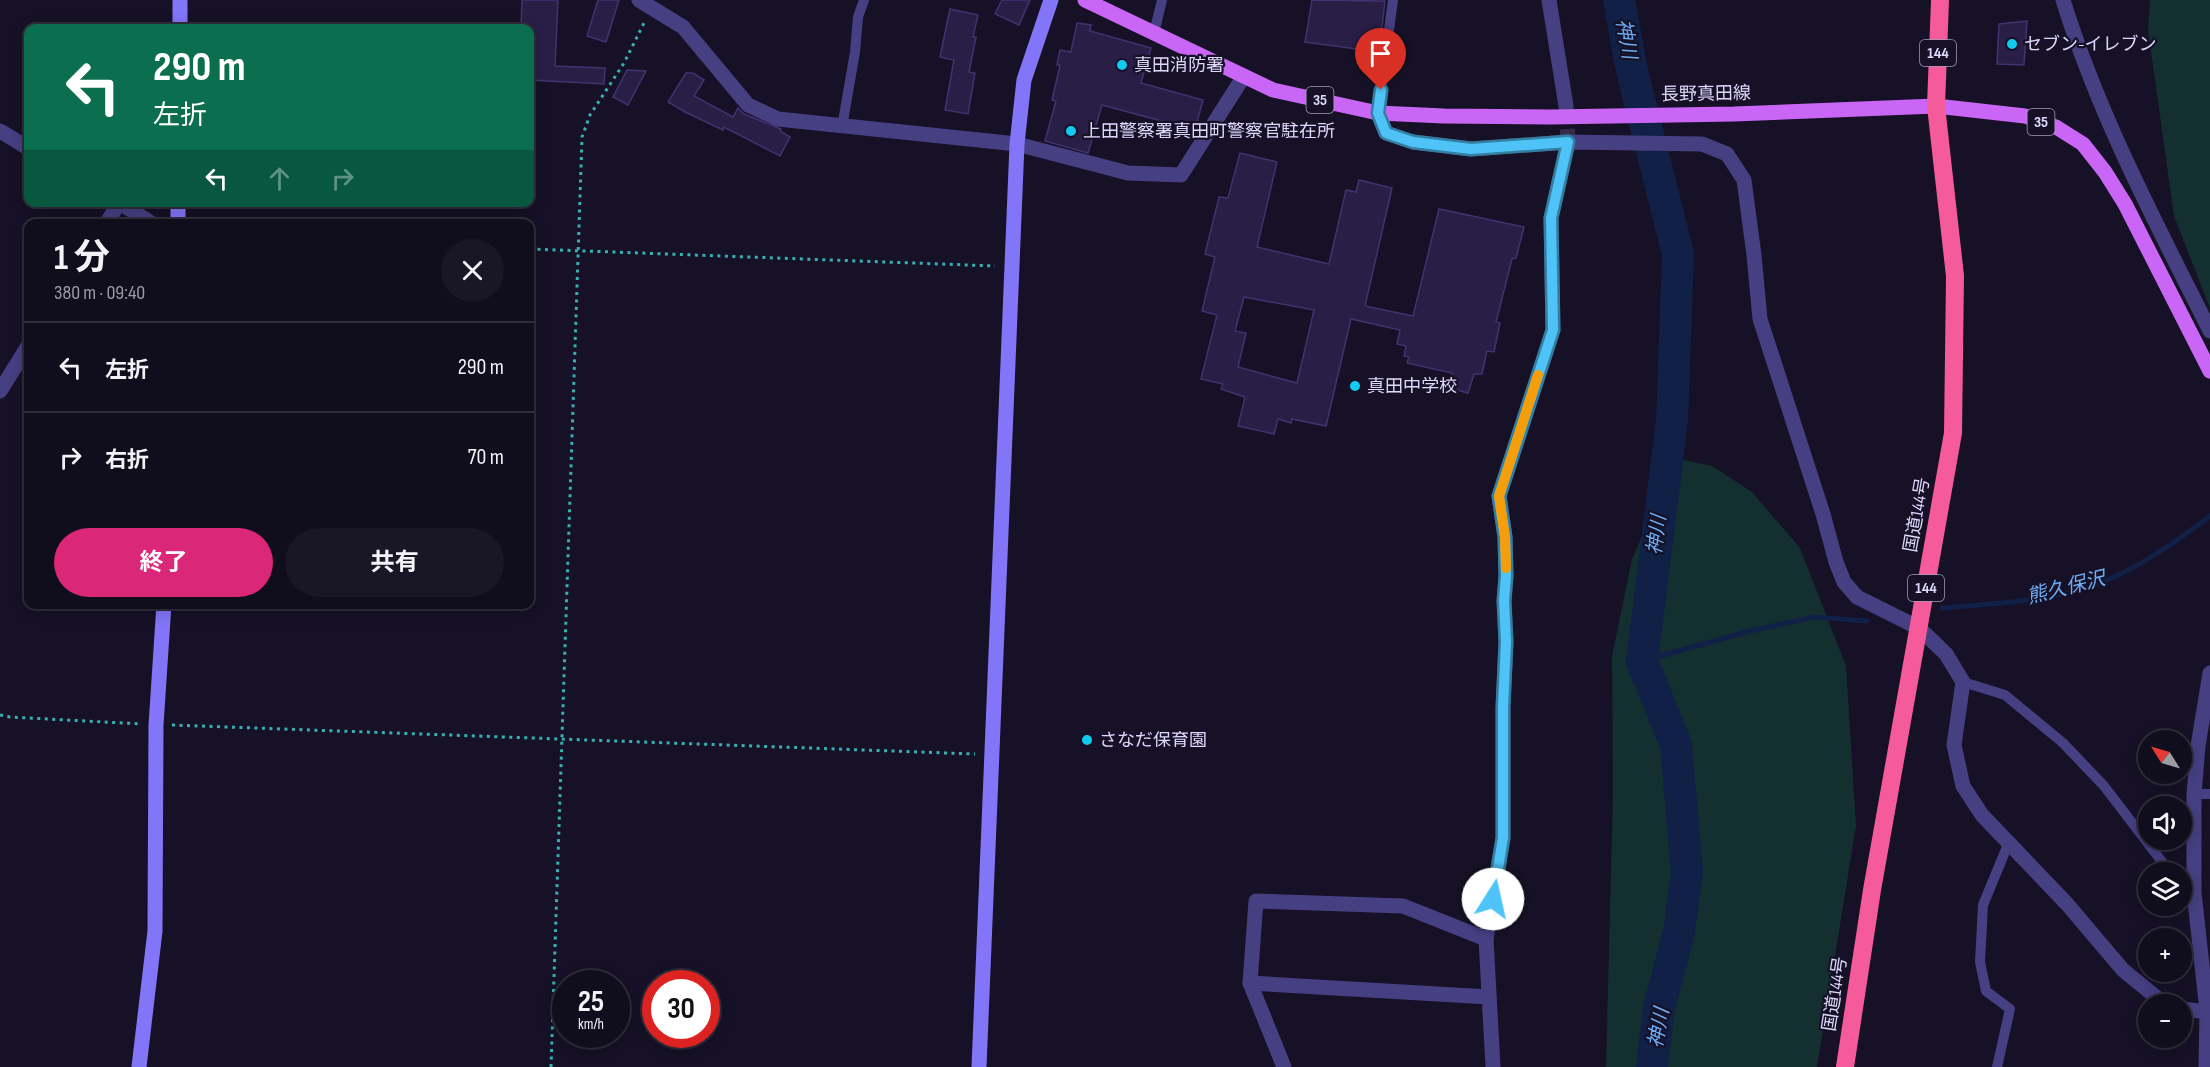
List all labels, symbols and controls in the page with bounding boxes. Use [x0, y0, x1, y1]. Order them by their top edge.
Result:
water label: 神川 [1611, 17, 1642, 63]
pin [1355, 28, 1406, 90]
place label: セブン-イレブン [2024, 34, 2157, 55]
icon: arrive [1364, 37, 1397, 70]
marker: セブン-イレブン [2005, 37, 2019, 51]
road number: 144 [1920, 40, 1956, 66]
text: 290 m [153, 42, 246, 93]
icon: left [54, 48, 132, 126]
place label: 真田消防署 [1134, 55, 1224, 76]
marker: 真田消防署 [1115, 58, 1129, 72]
street label: 長野真田線 [1661, 83, 1751, 105]
road number: 35 [1306, 87, 1334, 113]
text: 左折 [153, 100, 207, 132]
road number: 35 [2028, 109, 2054, 135]
place label: 上田警察署真田町警察官駐在所 [1083, 121, 1335, 142]
marker: 上田警察署真田町警察官駐在所 [1064, 124, 1078, 138]
icon: left [200, 162, 233, 195]
icon: ahead [263, 162, 296, 195]
icon: right [326, 162, 359, 195]
text: 1 分 [54, 237, 110, 280]
button: close [441, 239, 504, 302]
text: 380 m · 09:40 [54, 281, 145, 305]
icon: left [54, 351, 87, 384]
text: 290 m [458, 354, 504, 381]
text: 左折 [105, 357, 149, 384]
place label: 真田中学校 [1367, 376, 1457, 397]
marker: 真田中学校 [1348, 379, 1362, 393]
icon: right [54, 441, 87, 474]
text: 70 m [468, 444, 504, 471]
text: 右折 [105, 447, 149, 474]
street label: 国道144号 [1900, 476, 1934, 554]
water label: 神川 [1643, 512, 1672, 556]
button: 終了 [54, 528, 273, 597]
button: 共有 [285, 528, 504, 597]
water label: 熊久保沢 [2024, 566, 2111, 609]
road number: 144 [1908, 575, 1944, 601]
place label: さなだ保育園 [1099, 730, 1207, 751]
north arrow [2138, 730, 2192, 784]
map controls [2138, 730, 2192, 1048]
marker: さなだ保育園 [1080, 733, 1094, 747]
button: sound [2138, 796, 2192, 850]
button: layers [2138, 862, 2192, 916]
position arrow [1461, 867, 1525, 931]
button: + [2138, 928, 2192, 982]
street label: 国道144号 [1819, 955, 1851, 1033]
speed limit sign: 30 [642, 970, 720, 1048]
text: 25 [578, 984, 604, 1020]
button: − [2138, 994, 2192, 1048]
water label: 神川 [1644, 1004, 1675, 1050]
text: km/h [578, 1015, 604, 1034]

